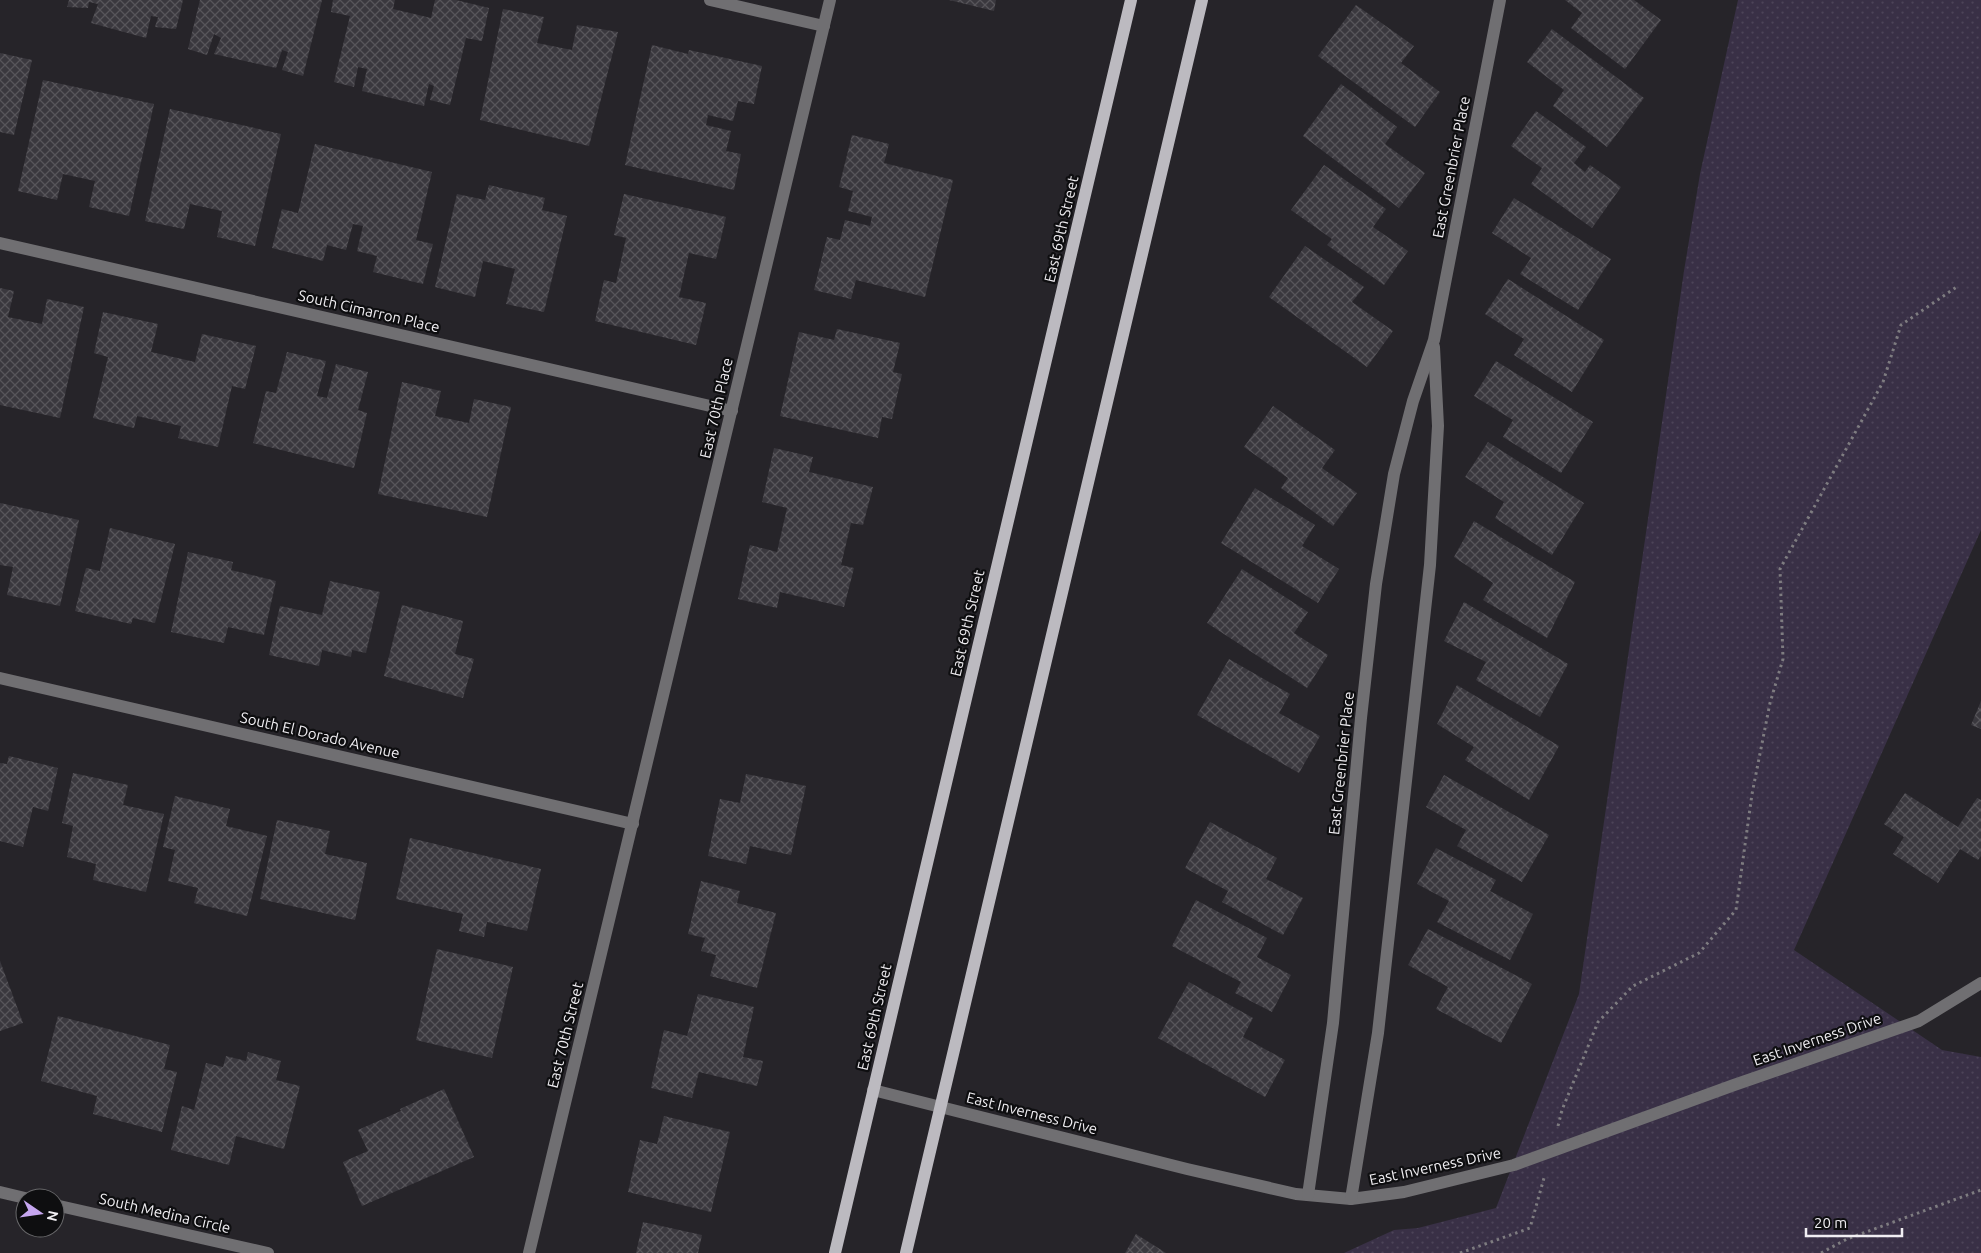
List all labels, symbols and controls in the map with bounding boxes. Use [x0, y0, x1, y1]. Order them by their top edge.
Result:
street label: East Greenbrier Place [1429, 95, 1473, 239]
street label: East 69th Street [1040, 174, 1082, 284]
street label: South Cimarron Place [297, 286, 441, 336]
street label: East 70th Place [696, 356, 736, 460]
street label: East 69th Street [946, 568, 988, 678]
street label: East Greenbrier Place [1325, 690, 1357, 836]
street label: South El Dorado Avenue [239, 708, 401, 762]
street label: East 69th Street [853, 962, 895, 1072]
street label: East 70th Street [544, 980, 586, 1090]
street label: East Inverness Drive [1751, 1009, 1883, 1069]
street label: East Inverness Drive [965, 1089, 1099, 1137]
street label: East Inverness Drive [1368, 1144, 1502, 1188]
north arrow [15, 1188, 65, 1238]
street label: South Medina Circle [98, 1190, 232, 1236]
scale bar [1806, 1206, 1902, 1238]
text: N [44, 1209, 62, 1223]
text: 20 m [1814, 1214, 1847, 1231]

